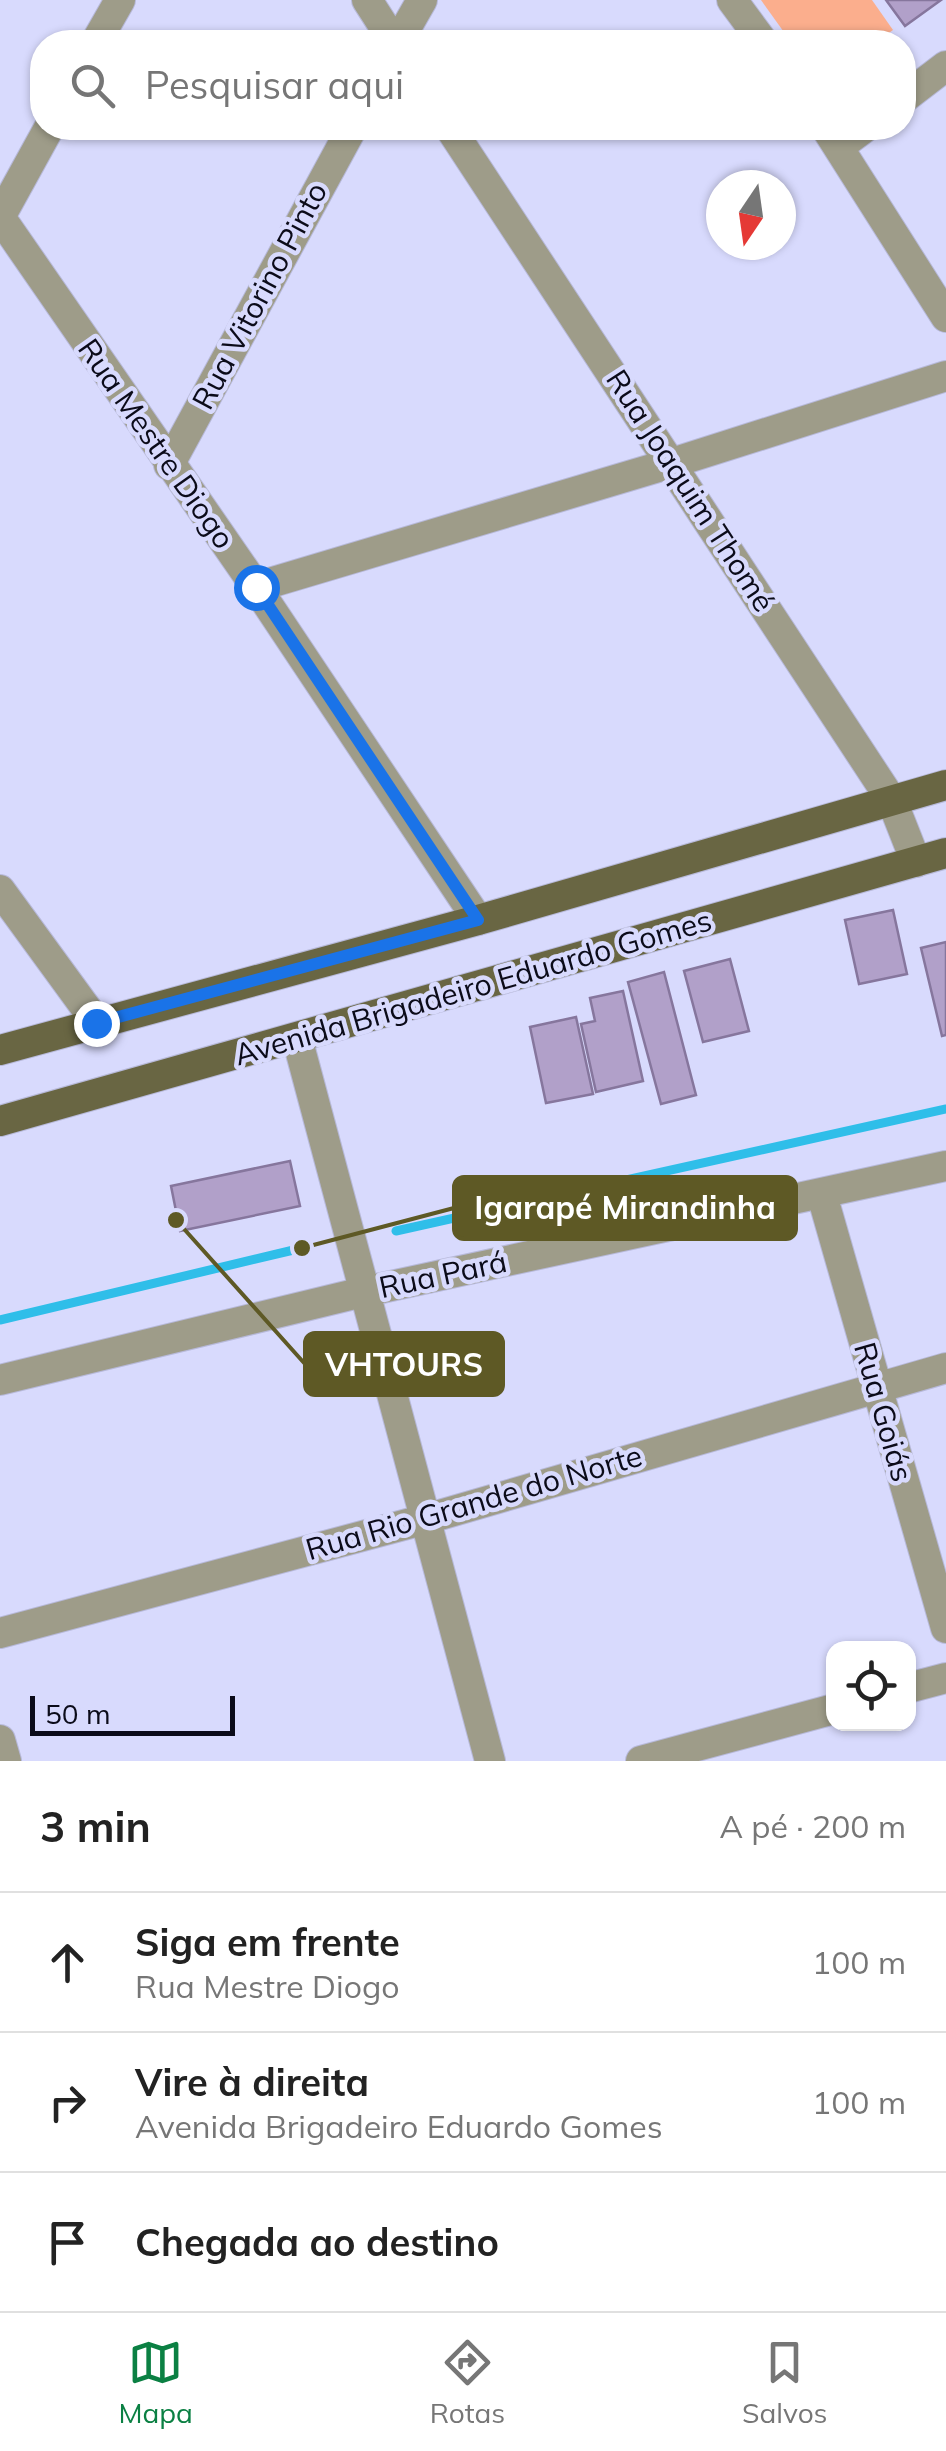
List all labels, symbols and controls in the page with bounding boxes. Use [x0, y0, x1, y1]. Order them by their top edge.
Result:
search box [30, 30, 916, 140]
icon: search [65, 58, 120, 113]
text: Pesquisar aqui [145, 61, 404, 109]
north arrow [706, 170, 796, 260]
street label: Rua Vitorino Pinto [183, 175, 335, 416]
street label: Rua Mestre Diogo [70, 331, 243, 556]
street label: Rua Joaquim Thomé [598, 362, 783, 619]
route start [234, 565, 280, 611]
street label: Avenida Brigadeiro Eduardo Gomes [230, 901, 716, 1073]
route end [74, 1001, 120, 1047]
callout: Igarapé Mirandinha [454, 1177, 796, 1239]
text: Igarapé Mirandinha [474, 1187, 776, 1227]
street label: Rua Pará [375, 1242, 510, 1306]
callout: VHTOURS [305, 1333, 503, 1395]
street label: Rua Goiás [846, 1338, 922, 1486]
text: VHTOURS [324, 1344, 483, 1384]
street label: Rua Rio Grande do Norte [301, 1436, 646, 1568]
map controls [826, 1641, 916, 1731]
button: locate [826, 1641, 916, 1731]
scale bar [30, 1691, 235, 1736]
text: 50 m [45, 1696, 111, 1731]
text: 3 min [40, 1800, 151, 1853]
text: A pé · 200 m [719, 1806, 906, 1846]
text: Siga em frente [135, 1918, 400, 1966]
icon: ahead [40, 1935, 95, 1990]
text: 100 m [812, 1942, 906, 1982]
text: Rua Mestre Diogo [135, 1966, 399, 2006]
text: Vire à direita [135, 2058, 369, 2106]
icon: right [40, 2075, 95, 2130]
text: 100 m [812, 2082, 906, 2122]
text: Avenida Brigadeiro Eduardo Gomes [135, 2106, 663, 2146]
icon: arrive [40, 2215, 95, 2270]
text: Chegada ao destino [135, 2218, 499, 2266]
tab: Mapa [118, 2335, 193, 2430]
tab: Rotas [430, 2335, 505, 2430]
tab: Salvos [742, 2335, 828, 2430]

